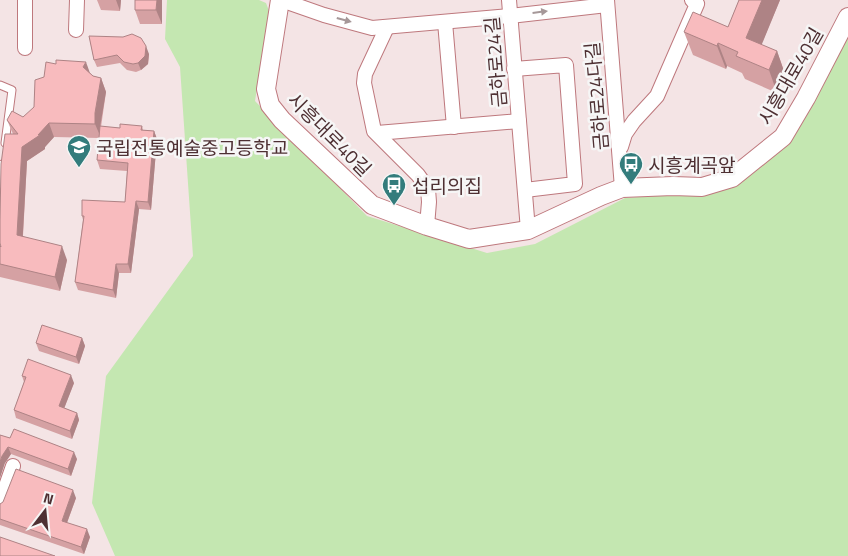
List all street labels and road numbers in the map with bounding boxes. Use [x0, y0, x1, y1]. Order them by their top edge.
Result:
street label: 금하로24길 [477, 15, 513, 109]
street label: 시흥대로40길 [750, 22, 830, 130]
street label: 금하로24다길 [577, 41, 615, 151]
street label: 시흥대로40길 [281, 85, 379, 183]

